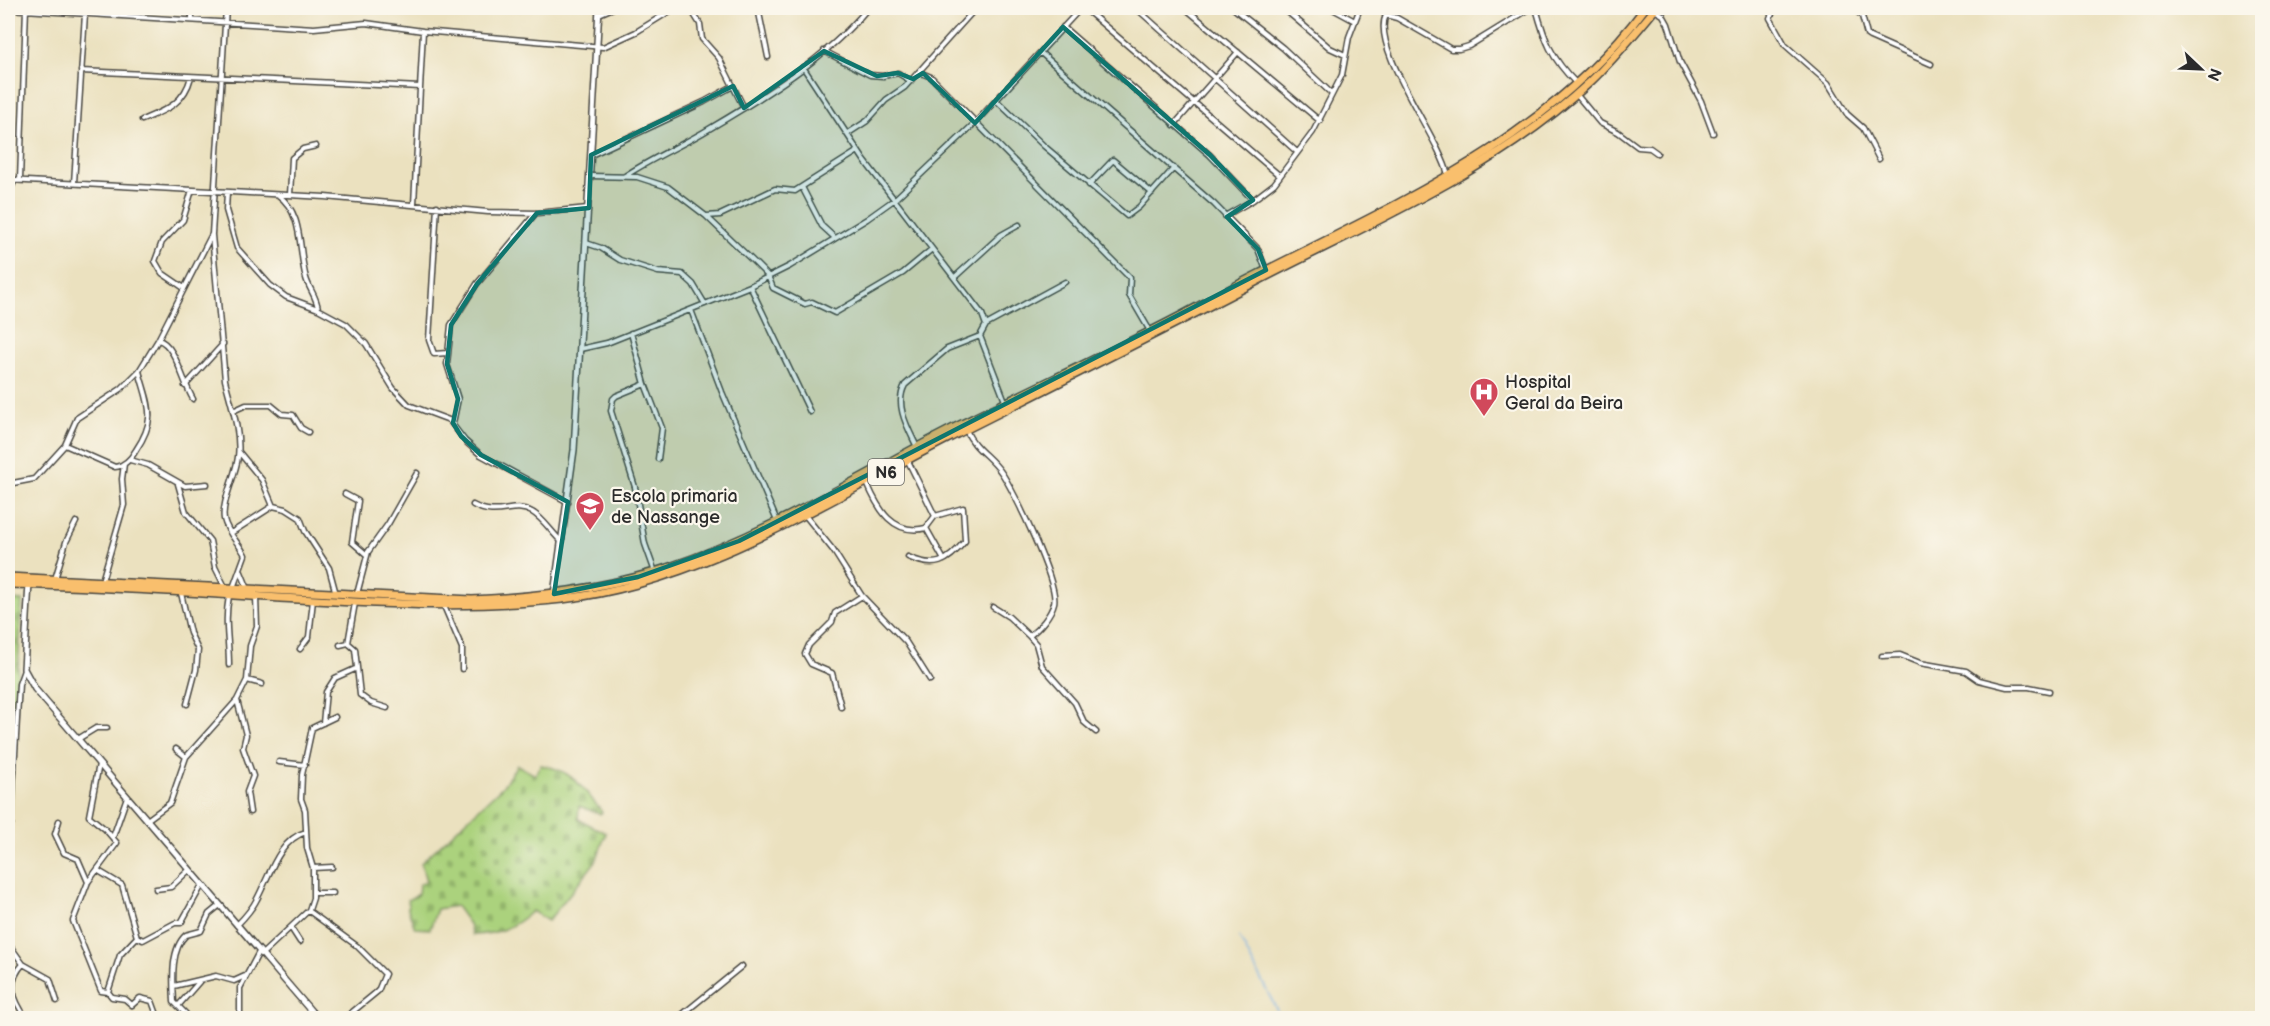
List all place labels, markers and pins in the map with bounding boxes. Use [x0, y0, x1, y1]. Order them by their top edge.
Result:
place label: Hospital Geral da Beira [1505, 372, 1623, 414]
hospital icon: Hospital Geral da Beira [1468, 376, 1500, 418]
place label: Escola primaria de Nassange [611, 486, 738, 528]
school or university icon: Escola primaria de Nassange [574, 490, 606, 532]

